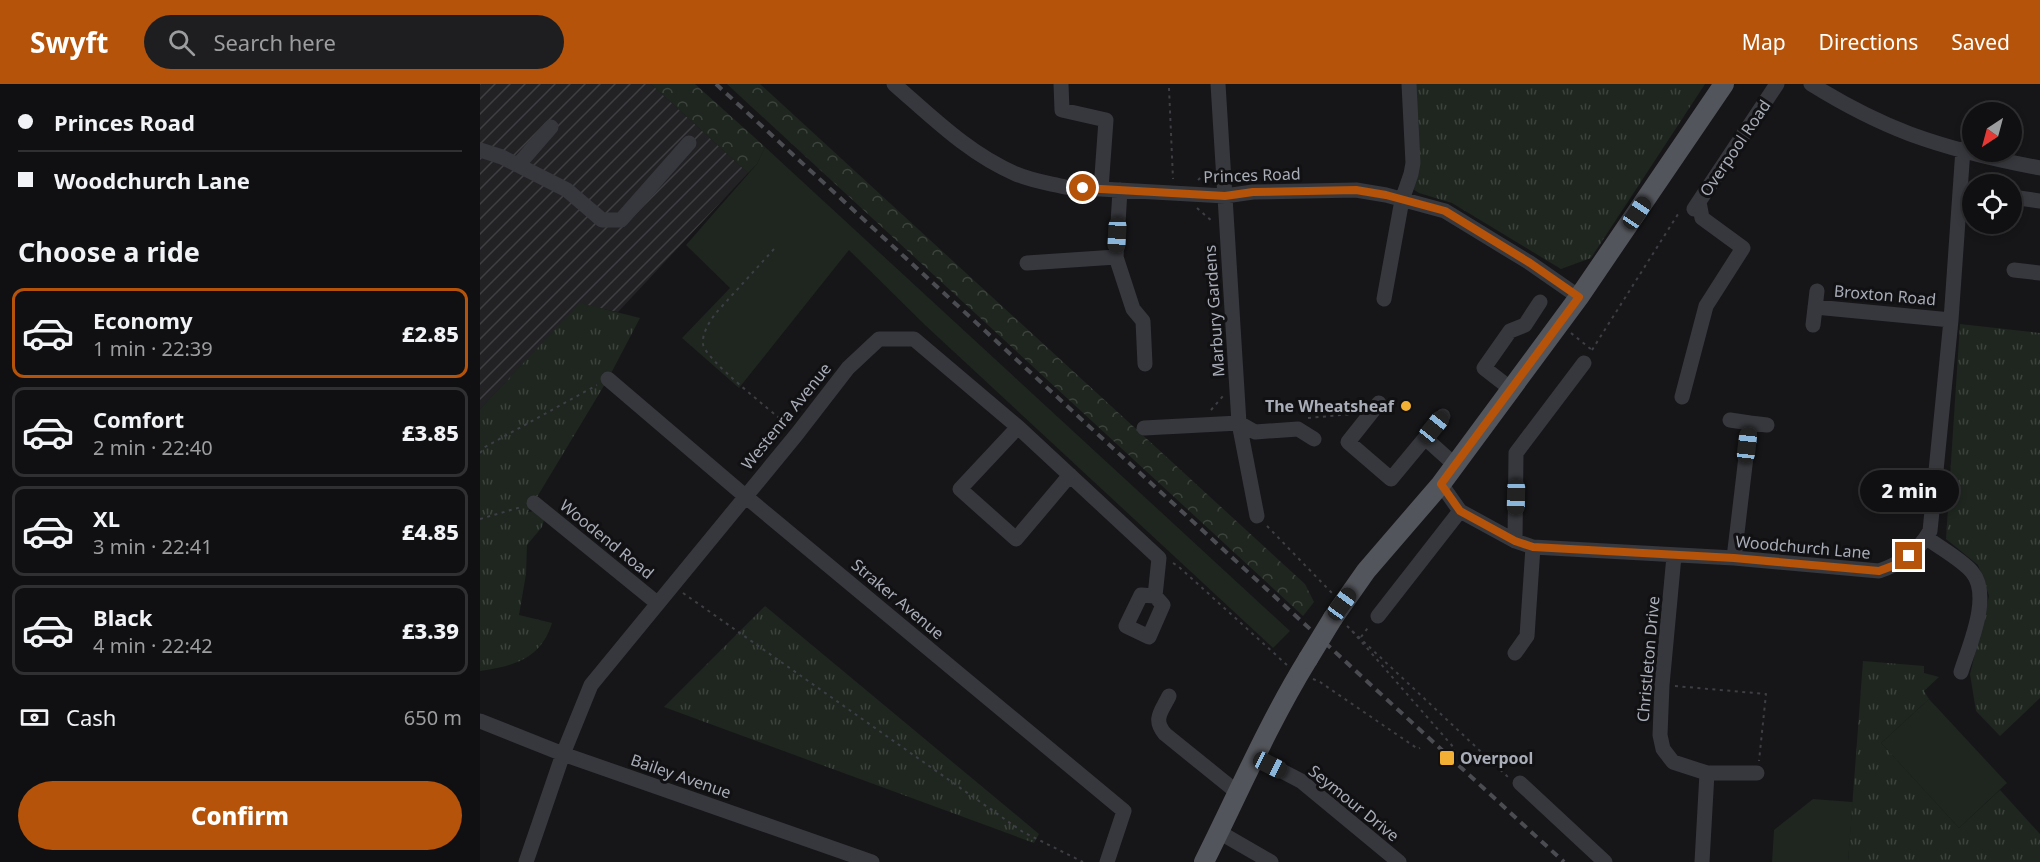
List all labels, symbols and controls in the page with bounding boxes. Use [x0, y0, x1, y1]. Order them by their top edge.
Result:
search box [144, 15, 564, 69]
text: Swyft [30, 23, 108, 61]
icon: search [165, 26, 198, 59]
text: Search here [213, 27, 336, 57]
text: Map [1742, 28, 1786, 56]
text: Directions [1819, 28, 1918, 56]
text: Saved [1951, 28, 2010, 56]
street label: Overpool Road [1695, 95, 1775, 201]
north arrow [1962, 102, 2022, 162]
map controls [1962, 102, 2022, 234]
text: Princes Road [54, 107, 195, 137]
street label: Princes Road [1203, 162, 1301, 188]
text: Woodchurch Lane [54, 165, 250, 195]
route start [1069, 174, 1096, 201]
button: locate [1962, 174, 2022, 234]
car [1619, 193, 1655, 233]
car [1107, 217, 1127, 253]
text: Choose a ride [18, 233, 200, 270]
street label: Marbury Gardens [1198, 244, 1230, 378]
street label: Broxton Road [1833, 280, 1937, 310]
text: Economy [93, 305, 192, 335]
icon: car [21, 306, 75, 360]
text: £2.85 [402, 318, 459, 348]
text: 1 min · 22:39 [93, 335, 213, 362]
street label: Westenra Avenue [736, 358, 836, 474]
place label: The Wheatsheaf [1265, 395, 1395, 417]
marker: The Wheatsheaf [1399, 399, 1413, 413]
text: Comfort [93, 404, 184, 434]
icon: car [21, 405, 75, 459]
car [1416, 407, 1452, 447]
text: £3.85 [402, 417, 459, 447]
car [1736, 426, 1758, 464]
text: 2 min · 22:40 [93, 434, 213, 461]
callout: 2 min [1860, 469, 1958, 511]
text: 2 min [1882, 477, 1937, 504]
car [1507, 479, 1525, 515]
street label: Woodend Road [555, 494, 659, 584]
text: XL [93, 503, 120, 533]
icon: car [21, 504, 75, 558]
text: £4.85 [402, 516, 459, 546]
street label: Woodchurch Lane [1735, 530, 1871, 564]
text: 3 min · 22:41 [93, 533, 213, 560]
route end [1895, 542, 1922, 569]
street label: Straker Avenue [847, 554, 949, 644]
car [1324, 584, 1360, 624]
street label: Christleton Drive [1632, 595, 1664, 723]
text: Black [93, 602, 152, 632]
icon: car [21, 603, 75, 657]
text: £3.39 [402, 615, 459, 645]
text: 4 min · 22:42 [93, 632, 213, 659]
icon: cash [18, 701, 51, 734]
text: Cash [66, 702, 116, 732]
text: 650 m [404, 704, 462, 731]
place label: Overpool [1460, 747, 1533, 769]
street label: Bailey Avenue [628, 749, 734, 803]
car [1250, 749, 1290, 781]
marker: Overpool [1438, 749, 1456, 767]
street label: Seymour Drive [1304, 760, 1404, 846]
button: Confirm [18, 781, 462, 850]

